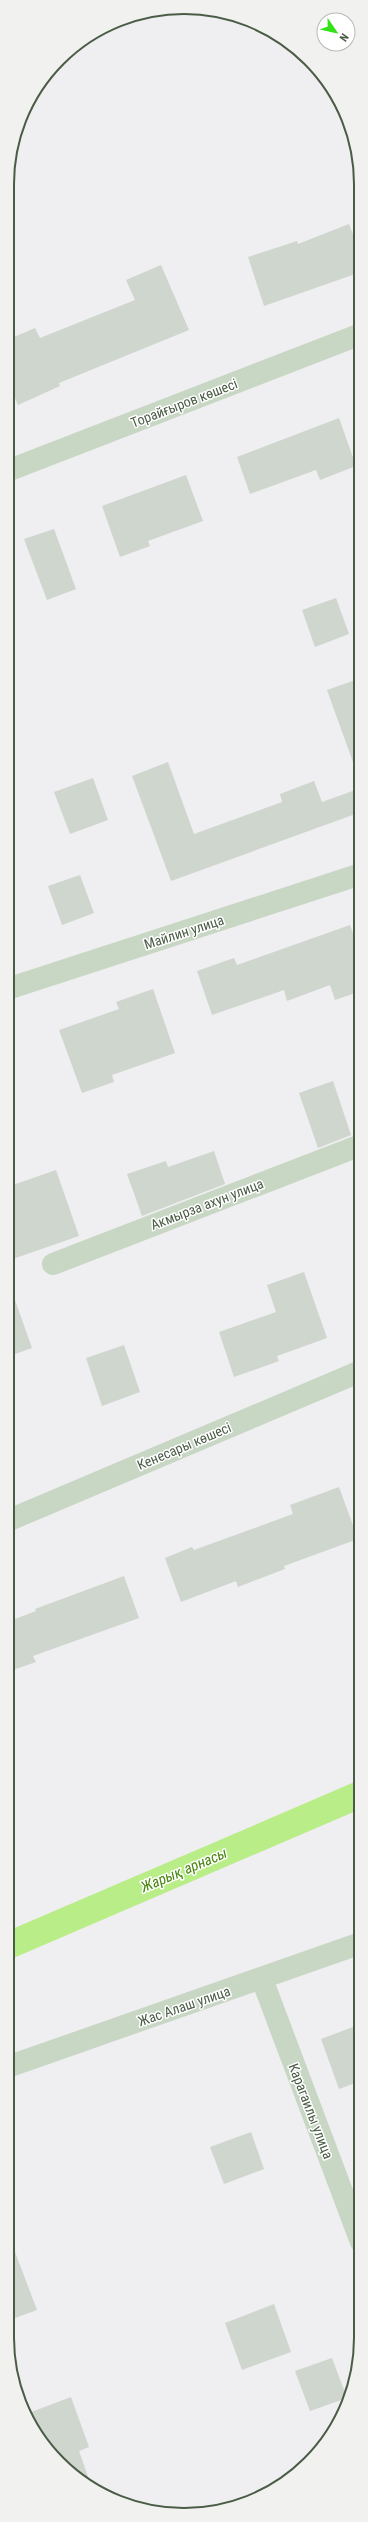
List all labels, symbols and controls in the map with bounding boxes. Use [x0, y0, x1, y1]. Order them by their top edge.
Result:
north arrow [316, 12, 356, 52]
text: N [336, 31, 351, 44]
street label: Торайғыров көшесі [128, 375, 240, 431]
street label: Майлин улица [142, 912, 226, 952]
street label: Акмырза ахун улица [148, 1175, 266, 1233]
street label: Кенесары көшесі [135, 1419, 233, 1473]
water label: Жарық арнасы [137, 1844, 230, 1897]
street label: Жас Алаш улица [136, 1983, 232, 2029]
street label: Карагаилы улица [285, 2061, 337, 2161]

